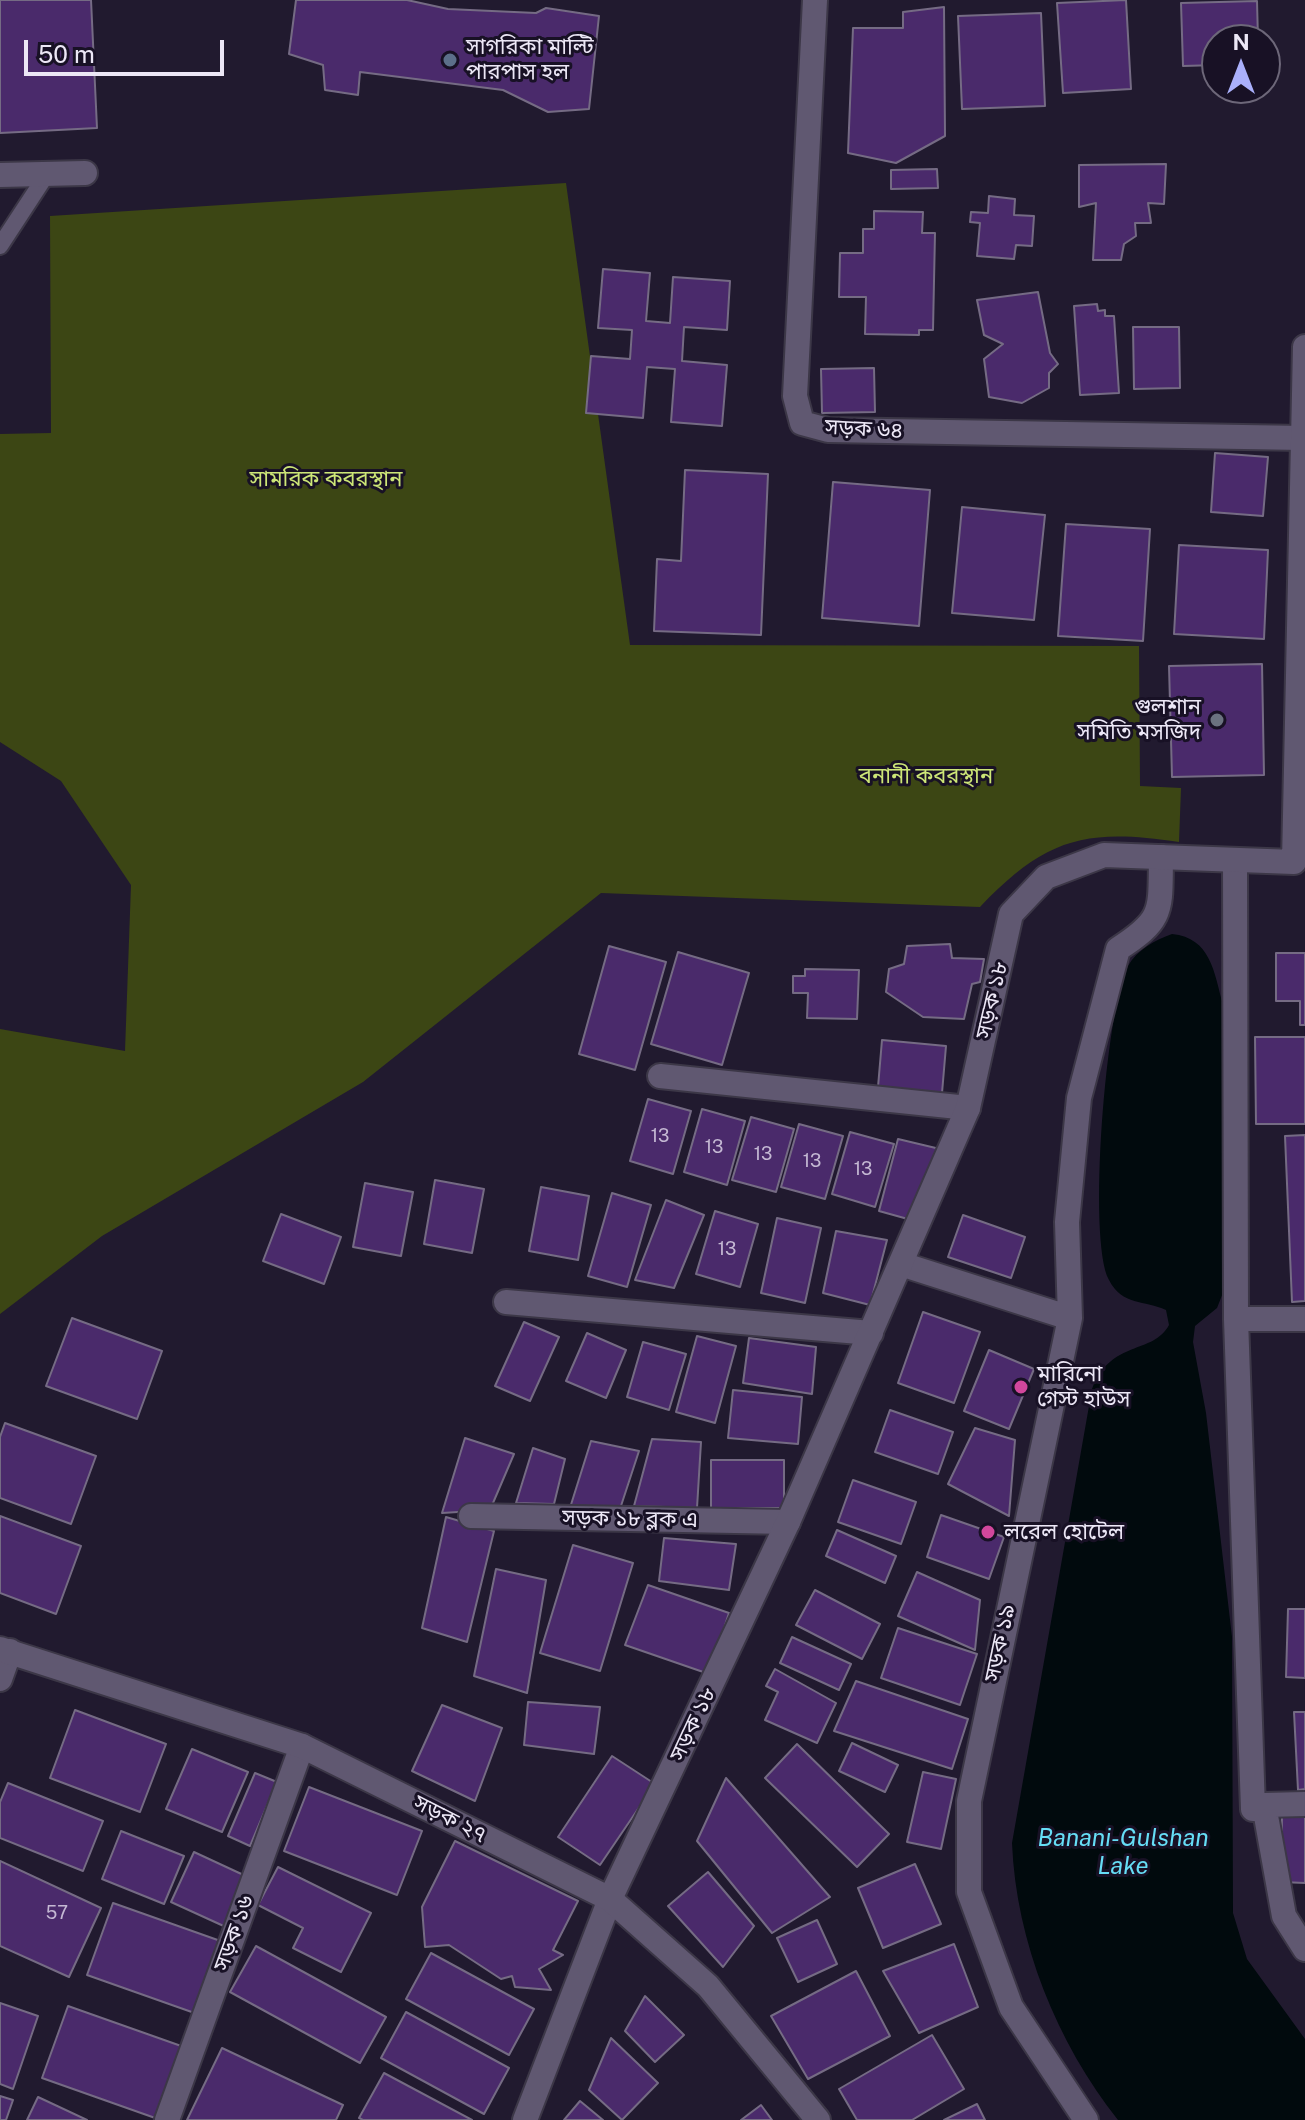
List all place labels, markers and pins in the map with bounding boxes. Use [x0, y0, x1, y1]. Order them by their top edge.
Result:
place label: সাগরিকা মাল্টি পারপাস হল [466, 34, 594, 86]
marker: সাগরিকা মাল্টি পারপাস হল [441, 51, 459, 69]
place label: গুলশান সমিতি মসজিদ [1077, 694, 1201, 746]
marker: গুলশান সমিতি মসজিদ [1208, 711, 1226, 729]
place label: মারিনো গেস্ট হাউস [1037, 1361, 1130, 1412]
marker: মারিনো গেস্ট হাউস [1012, 1378, 1030, 1396]
place label: লরেল হোটেল [1004, 1519, 1124, 1545]
marker: লরেল হোটেল [979, 1523, 997, 1541]

